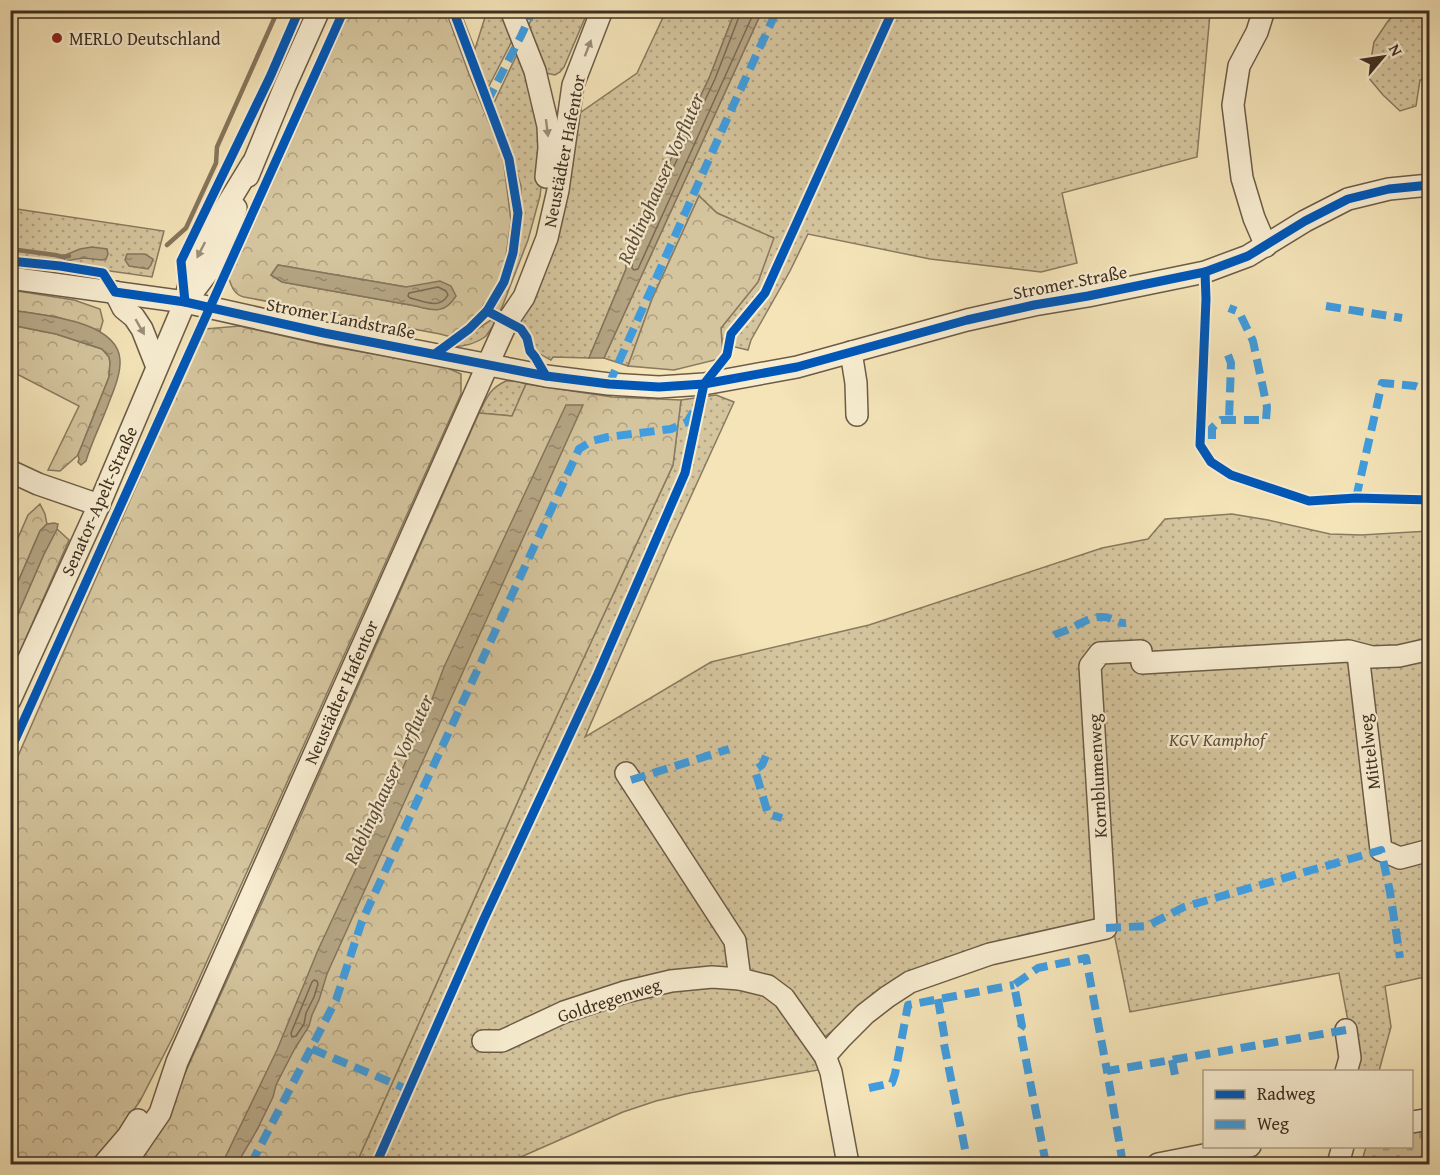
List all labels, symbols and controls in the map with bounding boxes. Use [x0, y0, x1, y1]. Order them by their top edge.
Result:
place label: MERLO Deutschland [69, 25, 221, 52]
north arrow [1353, 27, 1413, 87]
marker: MERLO Deutschland [50, 31, 64, 45]
one-way arrow [583, 38, 593, 56]
text: N [1383, 39, 1409, 60]
street label: Neustädter Hafentor [536, 72, 592, 230]
water label: Rablinghauser Vorfluter [609, 87, 711, 269]
one-way arrow [542, 119, 552, 138]
one-way arrow [197, 242, 206, 259]
street label: Stromer Straße [1011, 258, 1129, 306]
street label: Stromer Landstraße [264, 290, 418, 346]
one-way arrow [134, 319, 145, 335]
street label: Senator-Apelt-Straße [54, 422, 144, 580]
street label: Neustädter Hafentor [297, 615, 385, 769]
water label: Rablinghauser Vorfluter [335, 689, 440, 870]
street label: Kornblumenweg [1080, 713, 1114, 839]
street label: Mittelweg [1351, 713, 1387, 791]
park label: KGV Kamphof [1168, 726, 1269, 753]
street label: Goldregenweg [554, 971, 664, 1029]
legend [1203, 1070, 1413, 1148]
text: Radweg [1257, 1080, 1315, 1107]
text: Weg [1257, 1110, 1289, 1137]

